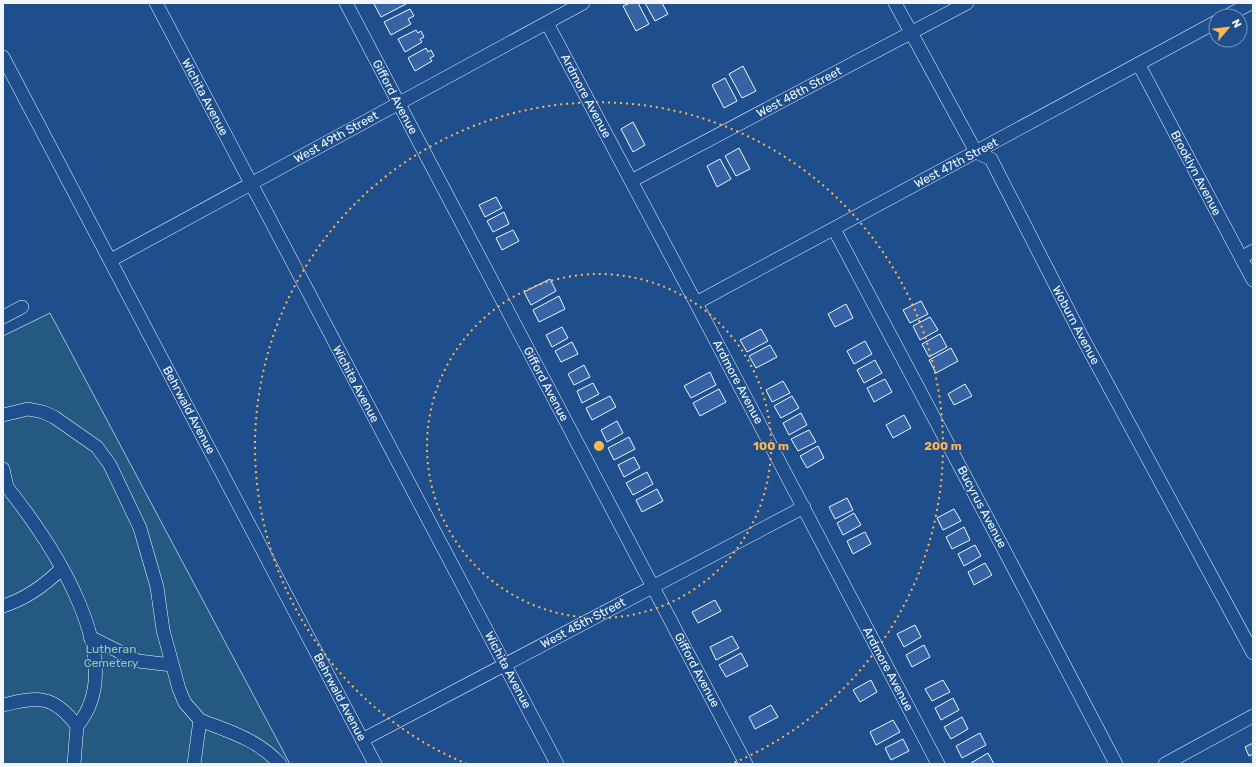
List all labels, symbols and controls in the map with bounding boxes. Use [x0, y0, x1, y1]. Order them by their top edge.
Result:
north arrow [1208, 8, 1248, 48]
text: N [1229, 17, 1244, 30]
street label: Ardmore Avenue [558, 52, 614, 141]
street label: Wichita Avenue [179, 56, 231, 138]
street label: Gifford Avenue [369, 57, 421, 137]
street label: West 48th Street [754, 63, 844, 120]
street label: West 49th Street [292, 108, 381, 166]
street label: Brooklyn Avenue [1168, 128, 1224, 218]
street label: West 47th Street [912, 135, 1001, 191]
street label: Woburn Avenue [1049, 283, 1103, 367]
street label: Ardmore Avenue [710, 338, 766, 427]
street label: Wichita Avenue [330, 343, 382, 425]
street label: Gifford Avenue [520, 344, 572, 424]
street label: Behrwald Avenue [160, 364, 218, 457]
centre of rings [592, 439, 606, 453]
text: 100 m [753, 439, 789, 453]
text: 200 m [924, 439, 962, 453]
street label: Bucyrus Avenue [954, 464, 1010, 551]
street label: West 45th Street [538, 595, 628, 651]
street label: Ardmore Avenue [860, 625, 916, 714]
street label: Wichita Avenue [482, 629, 534, 711]
street label: Gifford Avenue [671, 630, 723, 710]
park label: Lutheran Cemetery [84, 642, 139, 670]
street label: Behrwald Avenue [311, 651, 369, 744]

